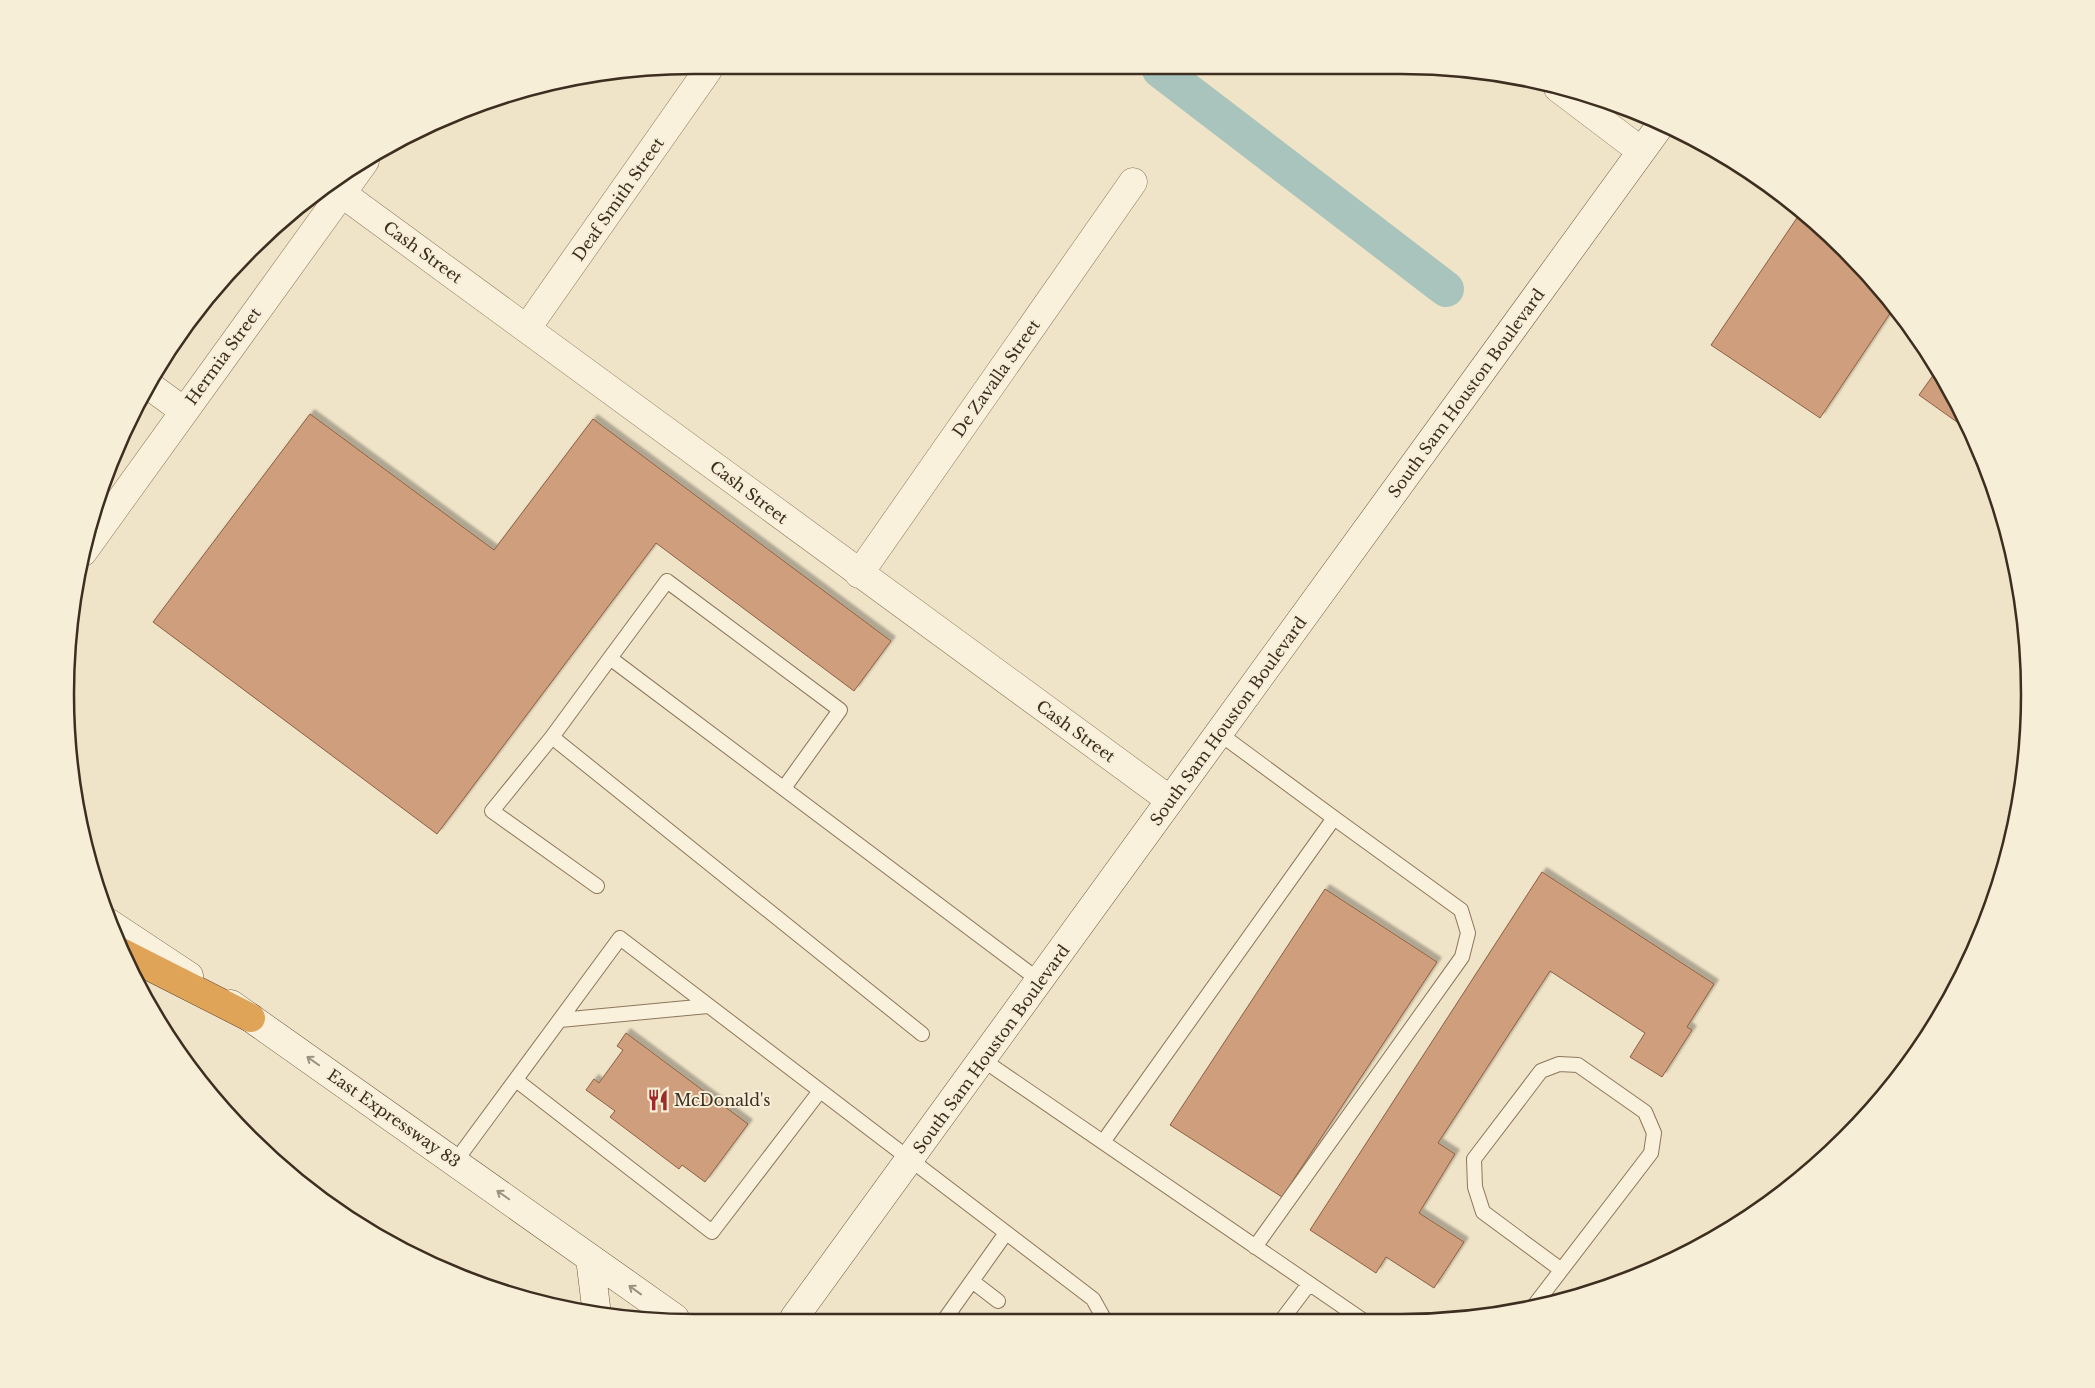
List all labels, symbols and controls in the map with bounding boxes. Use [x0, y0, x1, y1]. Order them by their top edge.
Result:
street label: Deaf Smith Street [568, 133, 668, 265]
street label: Cash Street [380, 217, 466, 287]
street label: South Sam Houston Boulevard [1383, 284, 1549, 501]
street label: Hermia Street [181, 304, 265, 408]
street label: De Zavalla Street [948, 315, 1044, 441]
street label: Cash Street [706, 456, 792, 528]
street label: South Sam Houston Boulevard [1145, 612, 1311, 829]
street label: Cash Street [1033, 696, 1119, 766]
street label: South Sam Houston Boulevard [908, 940, 1074, 1157]
one-way arrow [306, 1056, 320, 1066]
street label: East Expressway 83 [324, 1065, 464, 1171]
restaurant icon: McDonald's [645, 1087, 671, 1113]
place label: McDonald's [674, 1090, 771, 1110]
one-way arrow [496, 1190, 510, 1200]
one-way arrow [629, 1284, 642, 1295]

